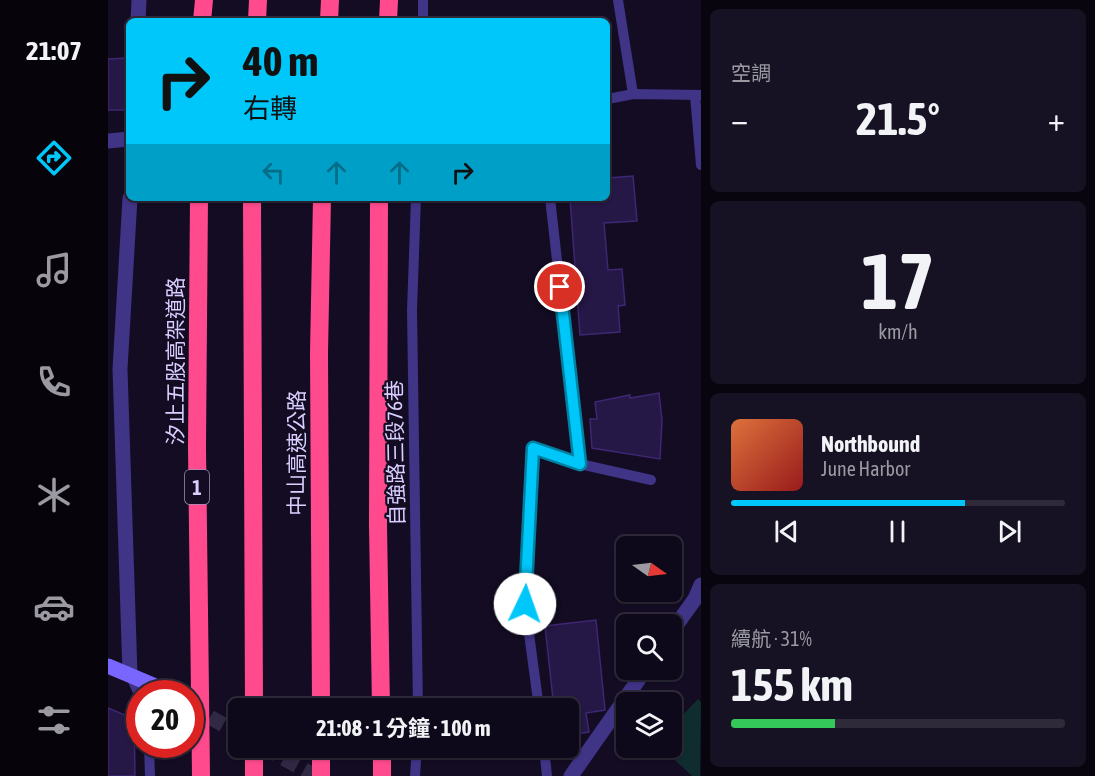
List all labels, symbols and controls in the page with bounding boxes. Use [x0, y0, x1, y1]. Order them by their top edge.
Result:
text: 21:07 [26, 35, 82, 66]
text: 40 m [243, 37, 318, 85]
icon: right [144, 42, 222, 120]
text: 空調 [731, 61, 771, 84]
text: 右轉 [243, 93, 297, 124]
text: 21.5° [856, 93, 940, 145]
text: − [731, 100, 748, 138]
text: + [1048, 100, 1065, 138]
icon: directions [33, 137, 75, 179]
icon: left [257, 156, 290, 189]
icon: ahead [320, 156, 353, 189]
icon: ahead [383, 156, 416, 189]
icon: right [446, 156, 479, 189]
text: 17 [861, 236, 935, 326]
icon: music [33, 249, 75, 291]
pin [534, 261, 585, 312]
icon: arrive [543, 270, 576, 303]
street label: 汐止五股高架道路 [163, 277, 187, 445]
text: km/h [878, 320, 918, 343]
icon: phone [33, 361, 75, 403]
street label: 自強路三段76巷 [382, 380, 408, 526]
street label: 中山高速公路 [284, 390, 308, 516]
text: Northbound [821, 431, 920, 457]
text: June Harbor [821, 457, 910, 480]
road number: 1 [185, 470, 209, 504]
icon: climate [33, 474, 75, 516]
icon: previous [770, 515, 803, 548]
icon: pause [881, 515, 914, 548]
icon: next [993, 515, 1026, 548]
north arrow [616, 536, 682, 602]
map controls [616, 536, 682, 758]
position arrow [493, 572, 557, 636]
icon: car [33, 586, 75, 628]
button: search [616, 614, 682, 680]
text: 續航 · 31% [731, 627, 812, 650]
text: 155 km [731, 659, 853, 711]
speed limit sign: 20 [126, 680, 204, 758]
button: layers [616, 692, 682, 758]
icon: filters [33, 699, 75, 741]
text: 21:08 · 1 分鐘 · 100 m [316, 715, 491, 741]

